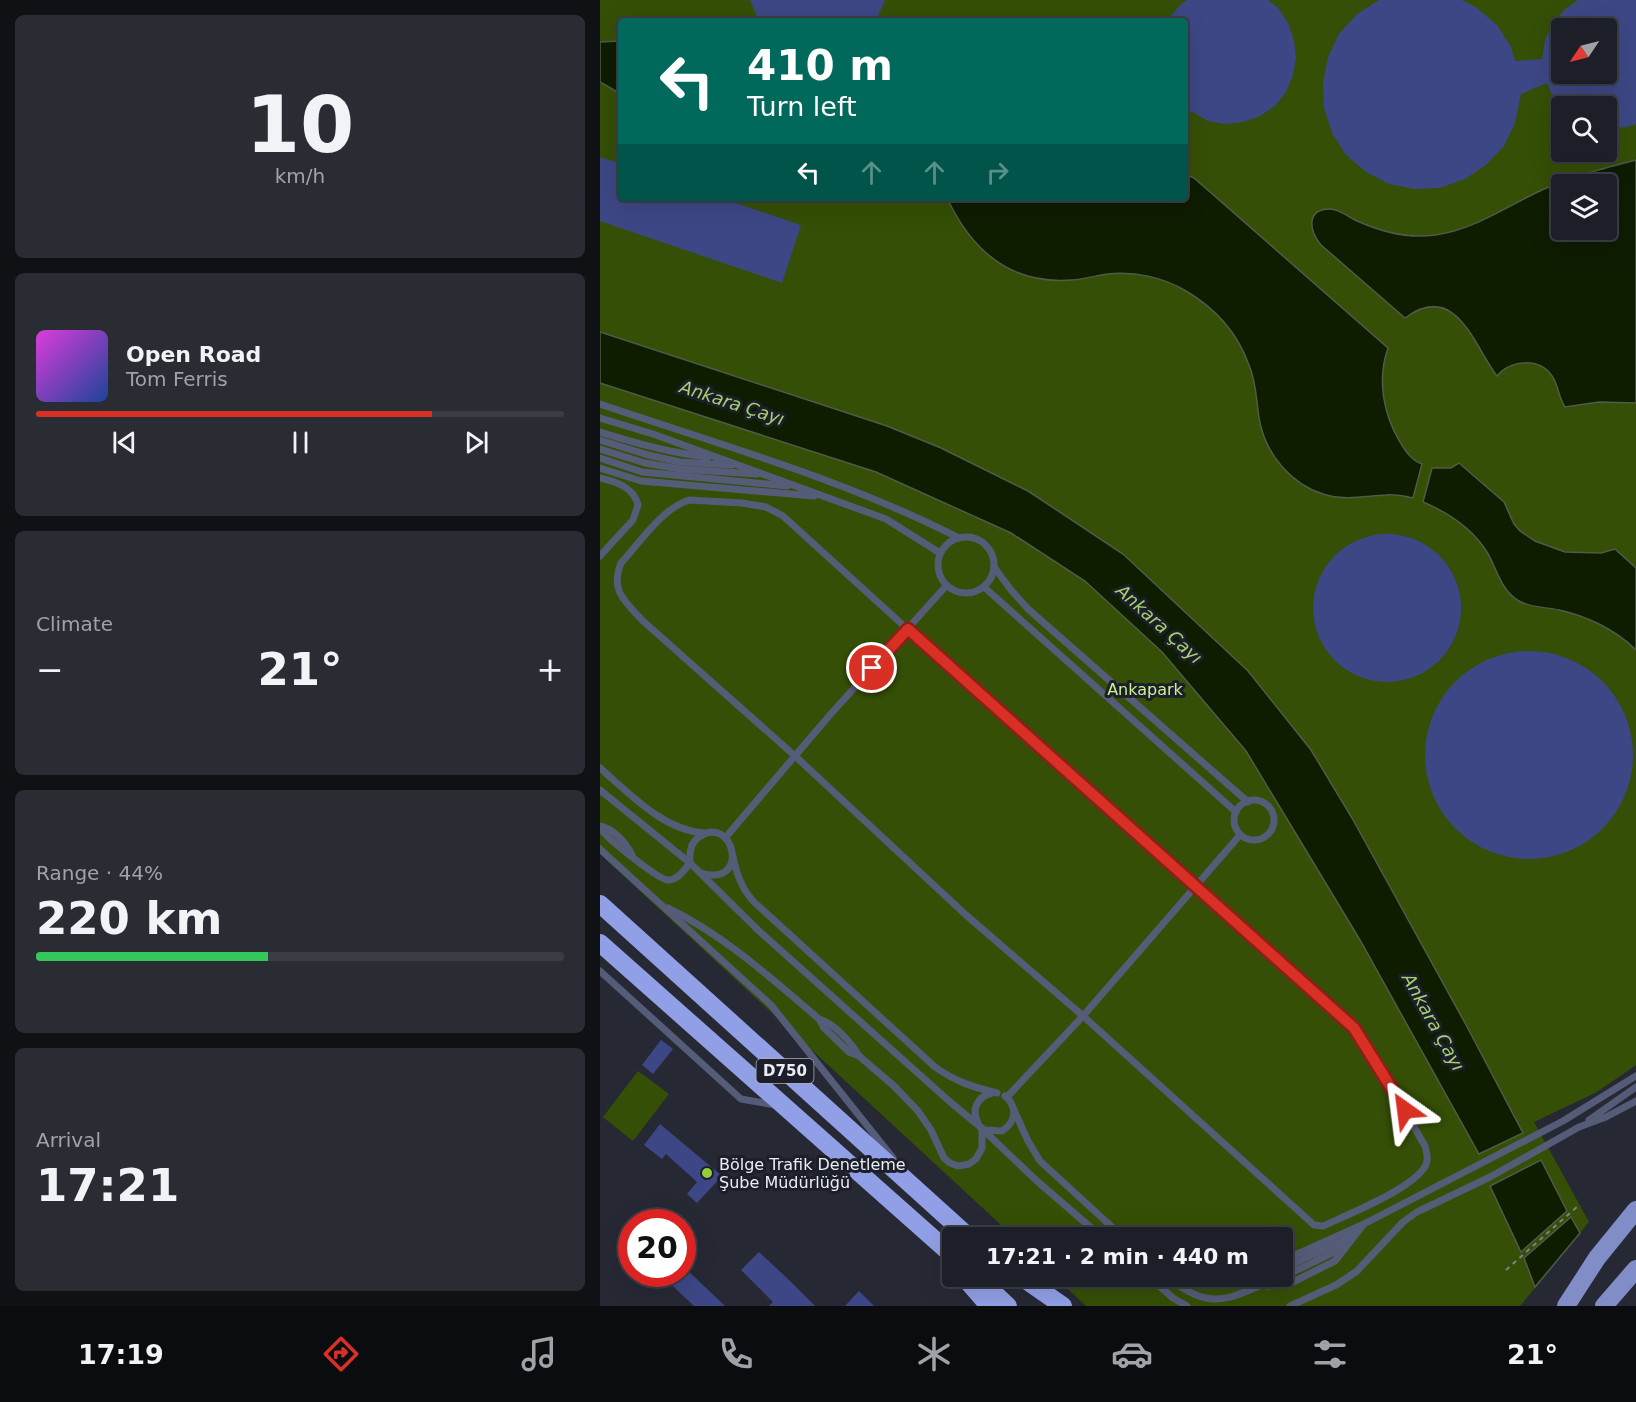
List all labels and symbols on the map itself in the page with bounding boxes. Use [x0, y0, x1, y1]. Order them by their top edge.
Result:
north arrow [1551, 18, 1617, 84]
water label: Ankara Çayı [676, 375, 787, 429]
water label: Ankara Çayı [1111, 579, 1207, 668]
pin [846, 642, 897, 693]
park label: Ankapark [1107, 680, 1184, 699]
water label: Ankara Çayı [1397, 968, 1469, 1074]
road number: D750 [756, 1059, 813, 1083]
position arrow [1373, 1078, 1437, 1142]
place label: Bölge Trafik Denetleme Şube Müdürlüğü [719, 1155, 906, 1192]
marker: Bölge Trafik Denetleme Şube Müdürlüğü [700, 1166, 714, 1180]
speed limit sign: 20 [618, 1209, 696, 1287]

